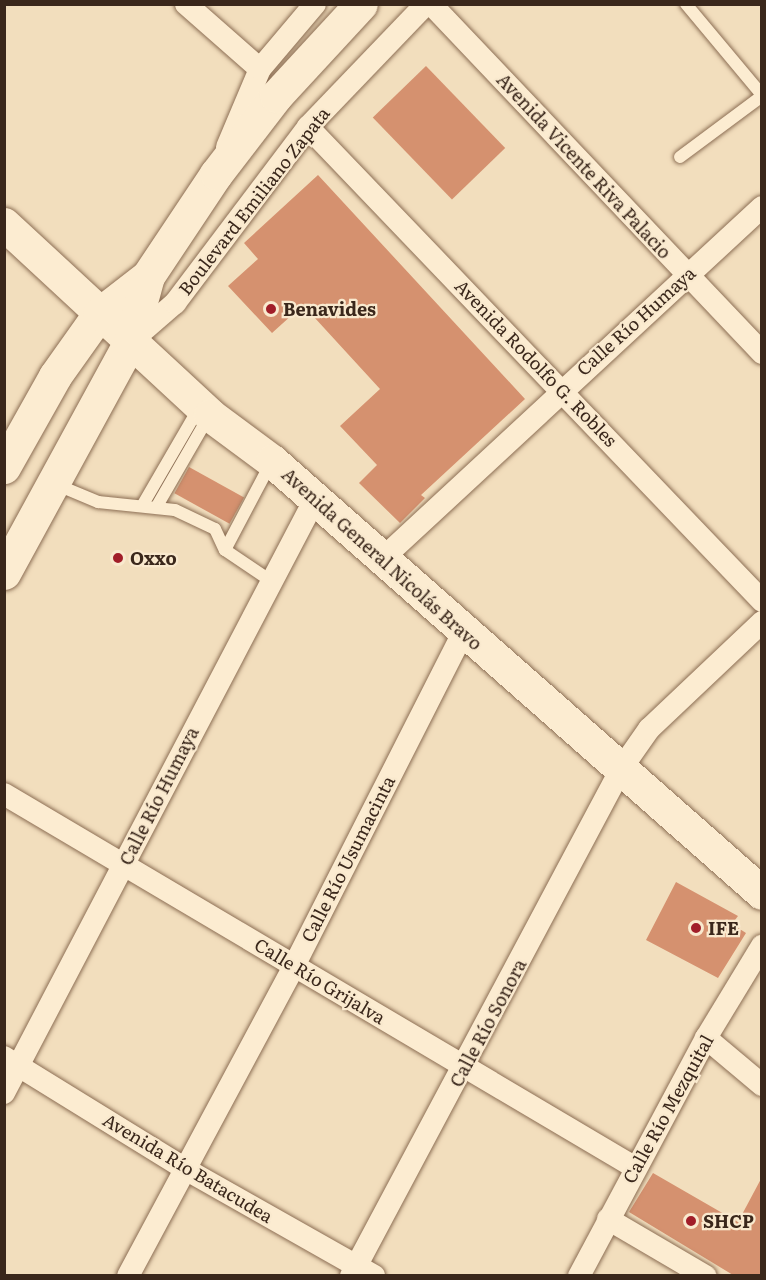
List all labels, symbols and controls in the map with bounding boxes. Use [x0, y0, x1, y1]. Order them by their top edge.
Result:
street label: Avenida Vicente Riva Palacio [492, 69, 676, 263]
street label: Boulevard Emiliano Zapata [174, 103, 334, 299]
street label: Calle Río Humaya [572, 262, 700, 380]
street label: Avenida Rodolfo G. Robles [451, 275, 621, 451]
place label: Benavides [283, 298, 376, 320]
marker: Benavides [264, 302, 278, 316]
street label: Avenida General Nicolás Bravo [278, 463, 486, 655]
place label: Oxxo [130, 547, 177, 569]
marker: Oxxo [111, 551, 125, 565]
street label: Calle Río Humaya [115, 723, 203, 869]
street label: Calle Río Usumacinta [297, 772, 399, 946]
place label: IFE [708, 917, 739, 939]
marker: IFE [689, 921, 703, 935]
street label: Calle Río Grijalva [251, 933, 389, 1029]
street label: Calle Río Sonora [445, 955, 531, 1091]
street label: Calle Río Mezquital [618, 1031, 718, 1187]
street label: Avenida Río Batacudea [99, 1109, 277, 1227]
place label: SHCP [703, 1210, 754, 1232]
marker: SHCP [684, 1214, 698, 1228]

